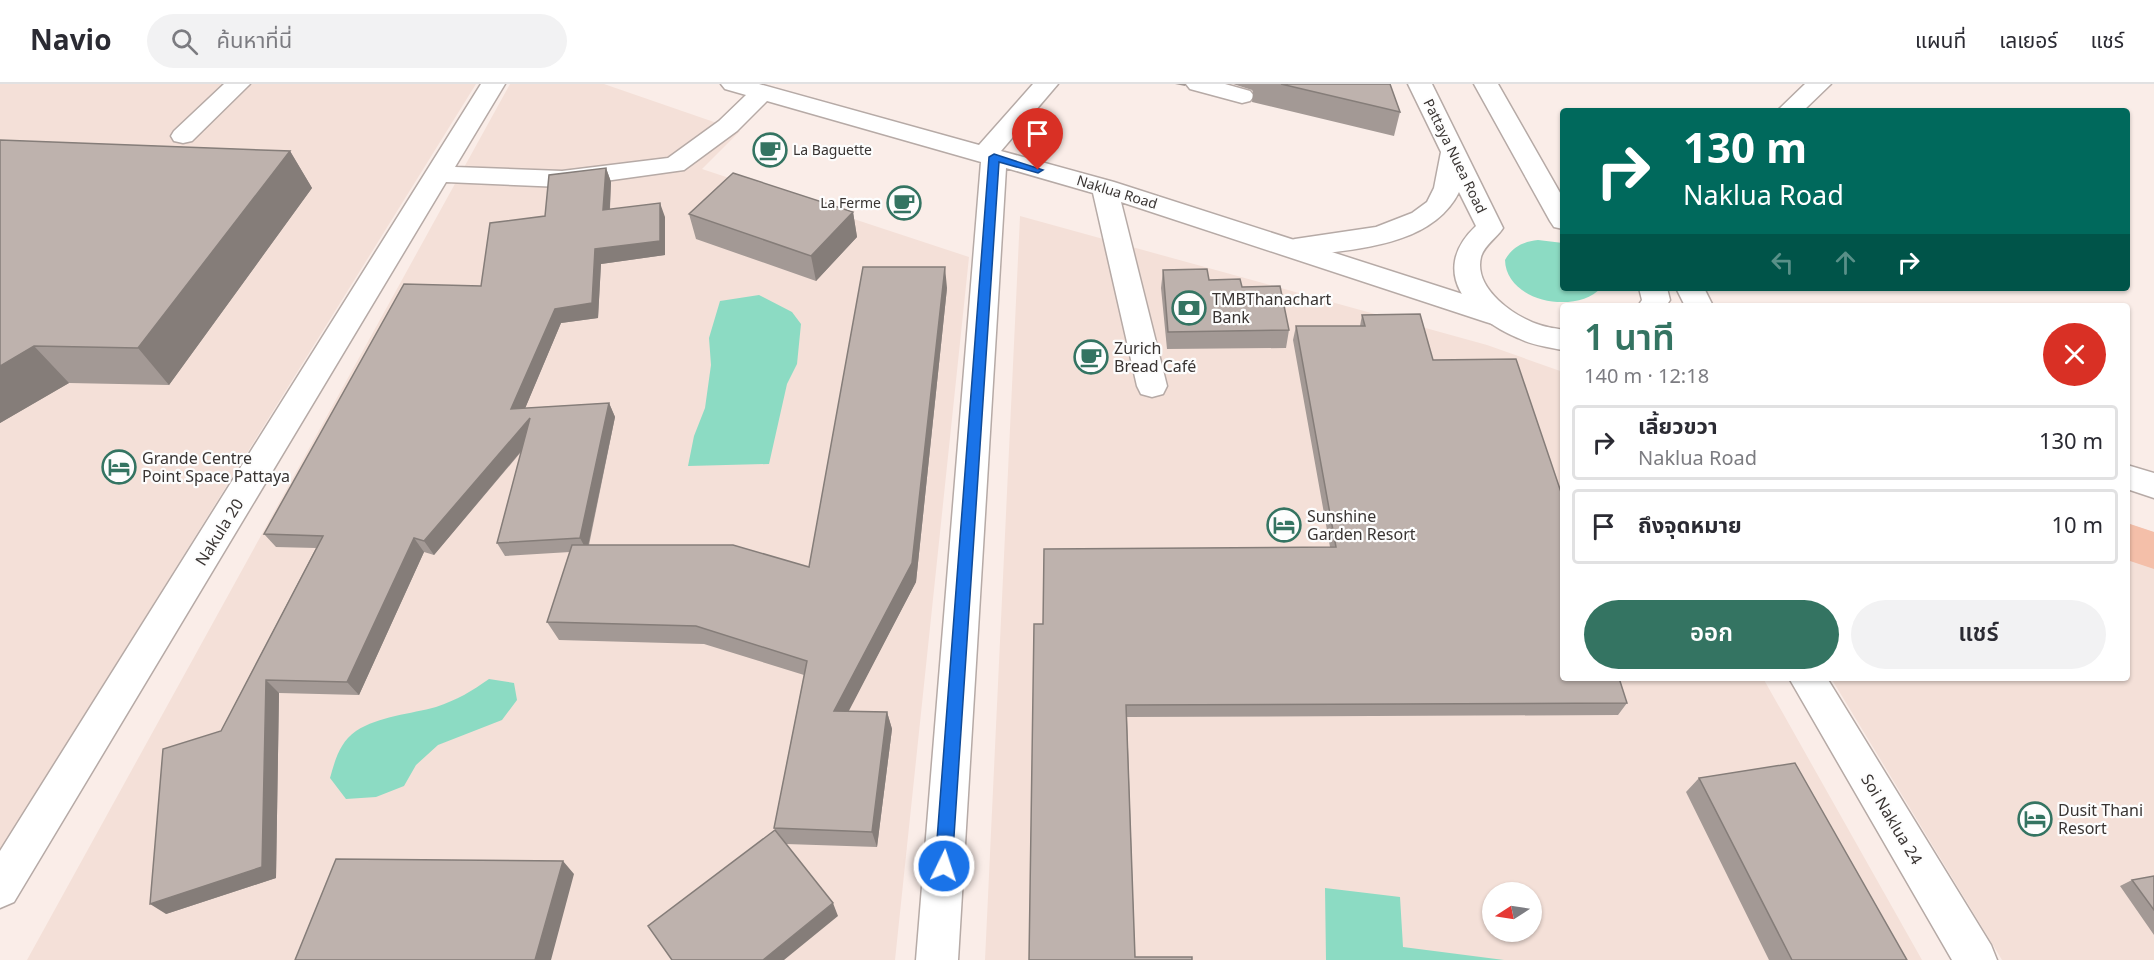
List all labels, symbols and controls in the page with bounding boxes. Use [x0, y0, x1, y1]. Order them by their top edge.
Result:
search box [147, 14, 567, 68]
text: Navio [30, 20, 111, 63]
icon: search [168, 25, 201, 58]
text: ค้นหาที่นี่ [216, 25, 292, 58]
text: แผนที่ [1915, 26, 1966, 57]
text: เลเยอร์ [1999, 26, 2058, 57]
text: แชร์ [2091, 26, 2124, 57]
street label: Pattaya Nuea Road [1418, 95, 1491, 217]
pin [1012, 108, 1063, 170]
icon: arrive [1021, 117, 1054, 150]
text: 130 m [1683, 118, 1807, 182]
cafe icon: La Baguette [752, 132, 788, 168]
icon: right [1584, 132, 1662, 210]
place label: La Baguette [793, 140, 872, 161]
street label: Naklua Road [1074, 170, 1160, 215]
text: Naklua Road [1683, 176, 1844, 217]
cafe icon: La Ferme [886, 185, 922, 221]
place label: La Ferme [820, 193, 881, 214]
icon: left [1766, 246, 1799, 279]
icon: ahead [1829, 246, 1862, 279]
icon: right [1892, 246, 1925, 279]
place label: TMBThanachart Bank [1212, 288, 1332, 330]
bank icon: TMBThanachart Bank [1171, 290, 1207, 326]
text: 1 นาที [1584, 312, 1675, 366]
button: close [2043, 323, 2106, 386]
place label: Zurich Bread Café [1114, 337, 1196, 379]
cafe icon: Zurich Bread Café [1073, 339, 1109, 375]
text: 140 m · 12:18 [1584, 362, 1709, 392]
text: เลี้ยวขวา [1638, 411, 1718, 444]
icon: right [1587, 426, 1620, 459]
text: 130 m [2039, 426, 2103, 459]
text: Naklua Road [1638, 444, 1757, 474]
place label: Grande Centre Point Space Pattaya [142, 447, 290, 489]
hotel icon: Grande Centre Point Space Pattaya [101, 449, 137, 485]
street label: Nakula 20 [190, 494, 250, 571]
place label: Sunshine Garden Resort [1307, 505, 1416, 547]
hotel icon: Sunshine Garden Resort [1266, 507, 1302, 543]
icon: arrive [1587, 510, 1620, 543]
text: ถึงจุดหมาย [1638, 510, 1742, 543]
text: 10 m [2052, 510, 2103, 543]
button: ออก [1584, 600, 1839, 669]
button: แชร์ [1851, 600, 2106, 669]
street label: Soi Naklua 24 [1855, 770, 1928, 869]
place label: Dusit Thani Resort [2058, 799, 2143, 841]
hotel icon: Dusit Thani Resort [2017, 801, 2053, 837]
position arrow [912, 834, 976, 898]
north arrow [1482, 882, 1542, 942]
map controls [1482, 882, 1542, 942]

